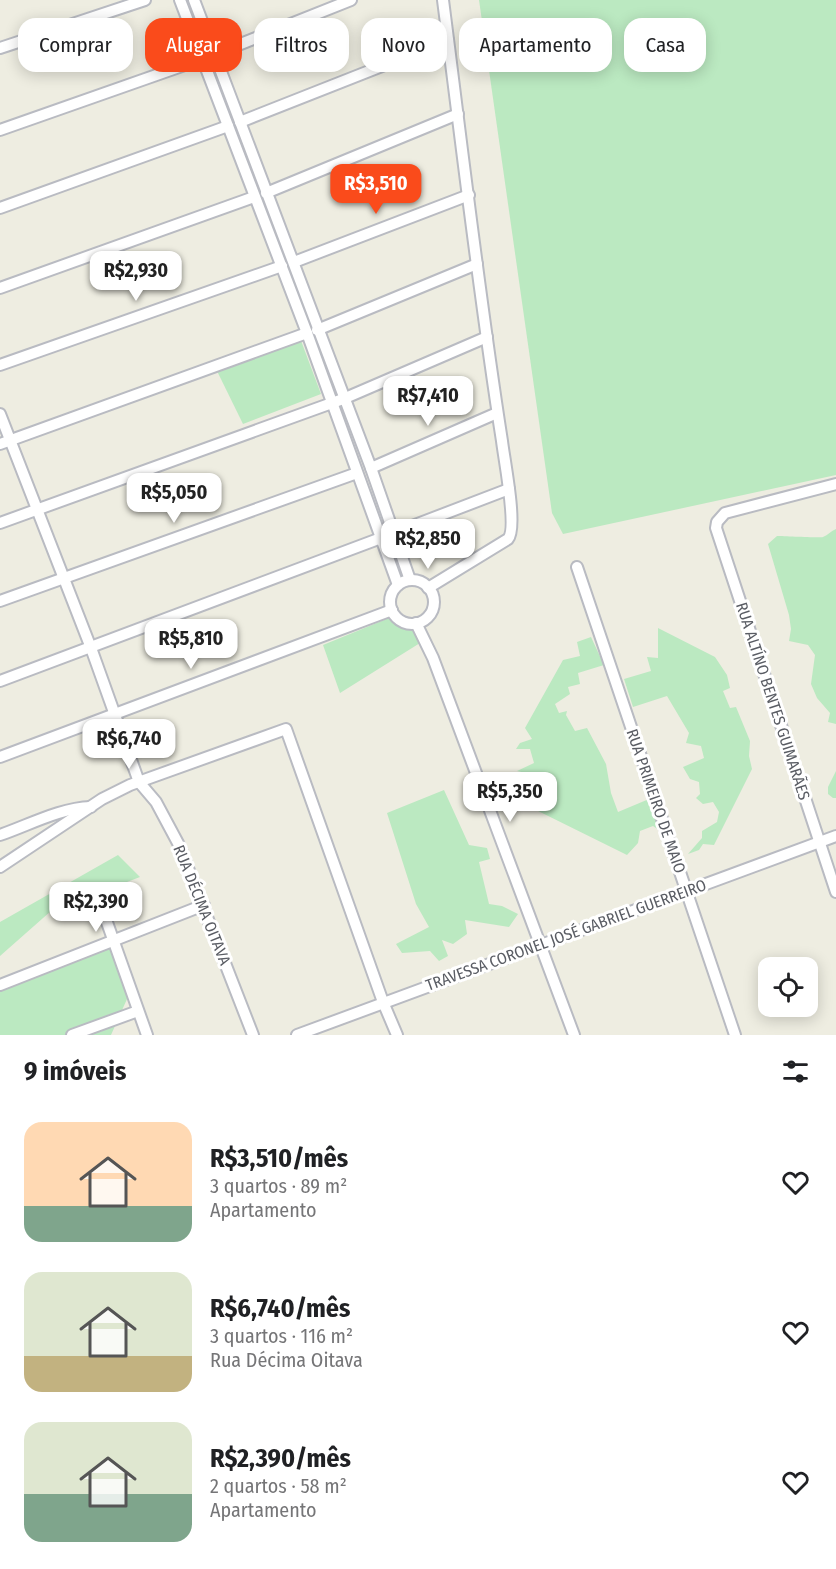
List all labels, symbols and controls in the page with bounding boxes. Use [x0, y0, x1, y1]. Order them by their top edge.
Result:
chip: Comprar [18, 18, 133, 72]
chip: Alugar [145, 18, 242, 72]
chip: Filtros [254, 18, 349, 72]
chip: Novo [361, 18, 447, 72]
chip: Apartamento [459, 18, 612, 72]
chip: Casa [624, 18, 706, 72]
pin: R$3,510 [321, 164, 431, 215]
text: R$3,510 [344, 171, 408, 195]
pin: R$2,930 [81, 251, 191, 302]
text: R$2,930 [104, 258, 168, 282]
pin: R$7,410 [373, 376, 483, 427]
text: R$7,410 [397, 383, 459, 407]
pin: R$5,050 [119, 473, 229, 524]
text: R$5,050 [141, 480, 207, 504]
pin: R$2,850 [373, 519, 483, 570]
text: R$2,850 [395, 526, 461, 550]
street label: RUA ALTÍNO BENTES GUIMARÃES [732, 600, 814, 802]
pin: R$5,810 [136, 619, 246, 670]
text: R$5,810 [159, 626, 223, 650]
pin: R$6,740 [74, 719, 184, 770]
text: R$6,740 [96, 726, 162, 750]
street label: RUA PRIMEIRO DE MAIO [622, 726, 690, 876]
pin: R$5,350 [455, 772, 565, 823]
text: R$5,350 [477, 779, 543, 803]
street label: RUA DÉCIMA OITAVA [169, 842, 235, 968]
street label: TRAVESSA CORONEL JOSÉ GABRIEL GUERREIRO [423, 875, 709, 995]
pin: R$2,390 [41, 882, 151, 933]
text: R$2,390 [63, 889, 129, 913]
map controls [758, 957, 818, 1017]
button: locate [758, 957, 818, 1017]
icon: filters [779, 1055, 812, 1088]
text: 9 imóveis [24, 1056, 126, 1087]
text: R$3,510/mês [210, 1143, 348, 1174]
icon: home [72, 1146, 144, 1218]
icon: heart [779, 1166, 812, 1199]
text: 3 quartos · 89 m² [210, 1174, 347, 1198]
text: Apartamento [210, 1198, 317, 1222]
text: R$6,740/mês [210, 1293, 350, 1324]
icon: home [72, 1296, 144, 1368]
icon: heart [779, 1316, 812, 1349]
text: 3 quartos · 116 m² [210, 1324, 353, 1348]
text: Rua Décima Oitava [210, 1348, 363, 1372]
text: R$2,390/mês [210, 1443, 351, 1474]
icon: home [72, 1446, 144, 1518]
icon: heart [779, 1466, 812, 1499]
text: 2 quartos · 58 m² [210, 1474, 347, 1498]
text: Apartamento [210, 1498, 317, 1522]

